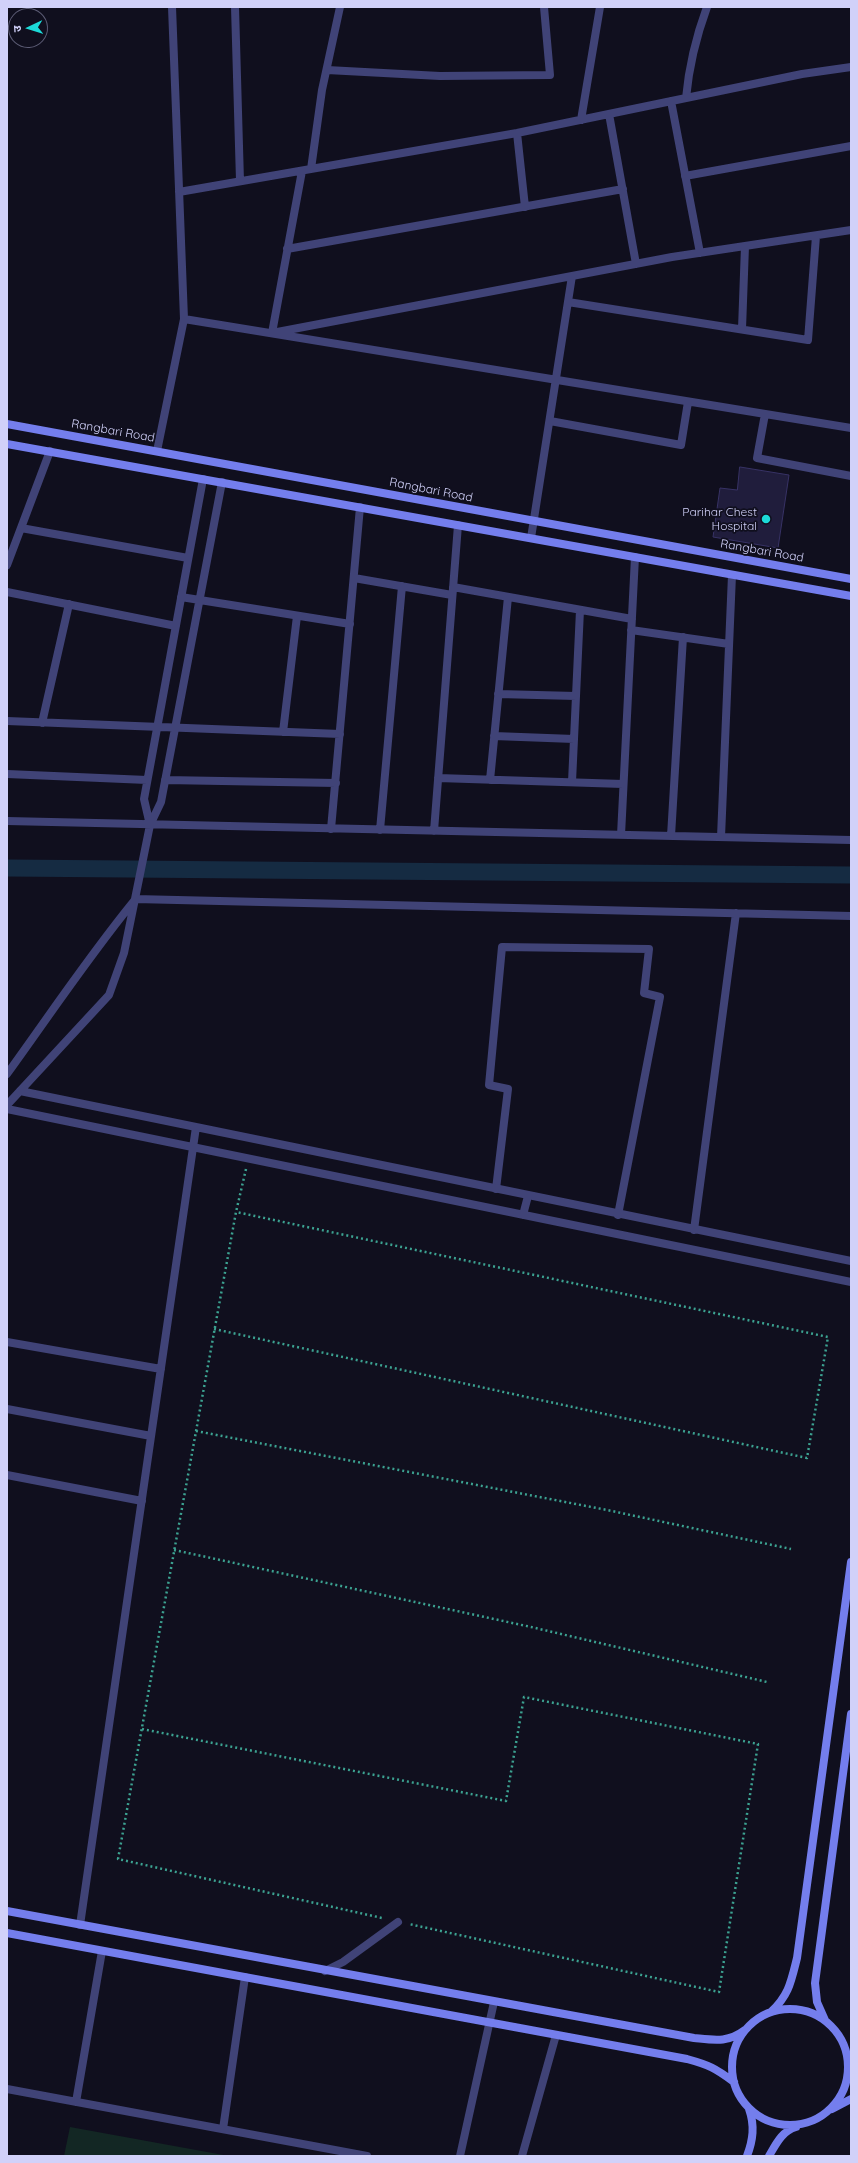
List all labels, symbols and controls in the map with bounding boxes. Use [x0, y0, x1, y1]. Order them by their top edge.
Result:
north arrow [8, 8, 48, 48]
text: उ [10, 25, 24, 32]
street label: Rangbari Road [70, 417, 156, 445]
street label: Rangbari Road [388, 475, 474, 505]
place label: Parihar Chest Hospital [682, 505, 757, 533]
marker: Parihar Chest Hospital [760, 513, 772, 525]
street label: Rangbari Road [719, 537, 805, 565]

